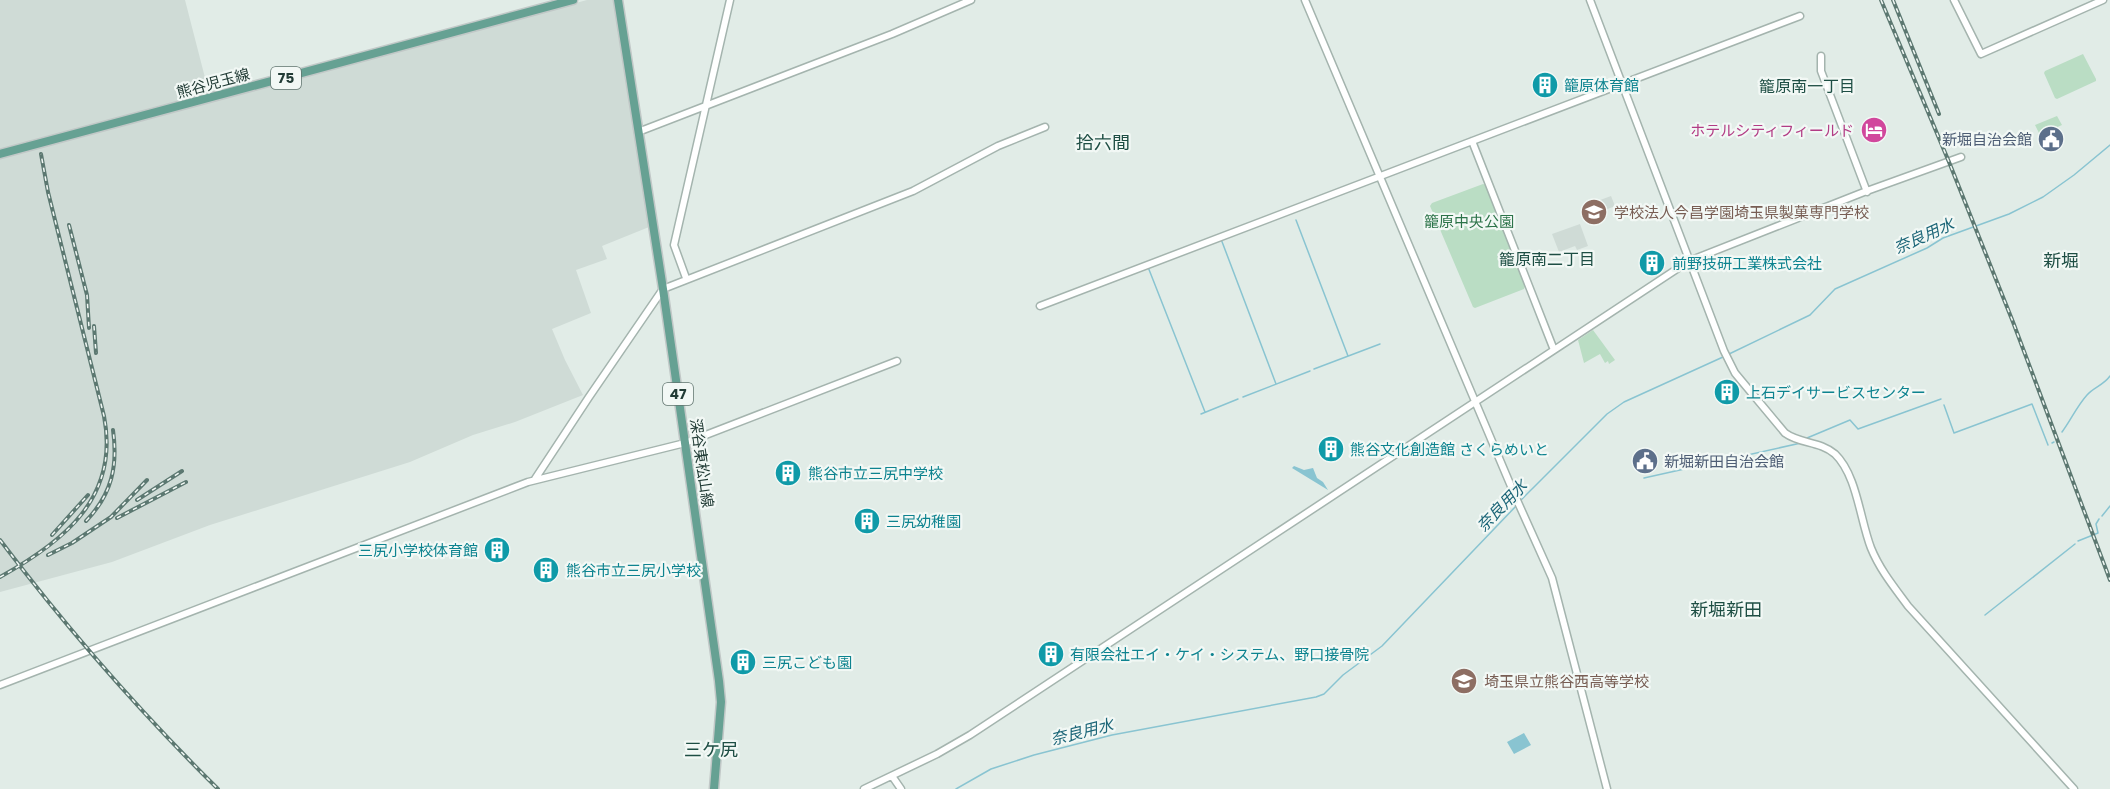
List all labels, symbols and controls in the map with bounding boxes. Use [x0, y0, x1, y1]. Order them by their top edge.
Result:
street label: 熊谷児玉線 [174, 63, 252, 103]
road number: 75 [271, 67, 301, 89]
building icon: 籠原体育館 [1530, 70, 1560, 100]
place label: 籠原体育館 [1564, 75, 1639, 96]
district label: 籠原南一丁目 [1759, 75, 1855, 98]
hotel icon: ホテルシティフィールド [1859, 115, 1889, 145]
place label: ホテルシティフィールド [1690, 120, 1854, 141]
public building icon: 新堀自治会館 [2036, 124, 2066, 154]
place label: 新堀自治会館 [1942, 129, 2032, 150]
district label: 拾六間 [1076, 130, 1130, 155]
school or university icon: 学校法人今昌学園埼玉県製菓専門学校 [1579, 197, 1609, 227]
place label: 学校法人今昌学園埼玉県製菓専門学校 [1614, 202, 1869, 223]
park label: 籠原中央公園 [1424, 211, 1514, 232]
water label: 奈良用水 [1890, 212, 1960, 260]
district label: 籠原南二丁目 [1499, 248, 1595, 271]
building icon: 前野技研工業株式会社 [1637, 248, 1667, 278]
district label: 新堀 [2043, 248, 2079, 273]
place label: 前野技研工業株式会社 [1672, 253, 1822, 274]
building icon: 上石デイサービスセンター [1712, 377, 1742, 407]
place label: 上石デイサービスセンター [1746, 382, 1926, 403]
road number: 47 [663, 383, 693, 405]
street label: 深谷東松山線 [685, 417, 719, 509]
building icon: 熊谷文化創造館 さくらめいと [1316, 434, 1346, 464]
place label: 熊谷文化創造館 さくらめいと [1350, 439, 1549, 460]
public building icon: 新堀新田自治会館 [1630, 446, 1660, 476]
place label: 新堀新田自治会館 [1664, 451, 1784, 472]
building icon: 熊谷市立三尻中学校 [773, 458, 803, 488]
place label: 熊谷市立三尻中学校 [808, 463, 943, 484]
water label: 奈良用水 [1471, 474, 1534, 537]
building icon: 三尻幼稚園 [852, 506, 882, 536]
place label: 三尻幼稚園 [886, 511, 961, 532]
building icon: 三尻小学校体育館 [482, 535, 512, 565]
place label: 三尻小学校体育館 [358, 540, 478, 561]
building icon: 熊谷市立三尻小学校 [531, 555, 561, 585]
place label: 熊谷市立三尻小学校 [566, 560, 701, 581]
district label: 新堀新田 [1690, 597, 1762, 622]
building icon: 有限会社エイ・ケイ・システム、野口接骨院 [1036, 639, 1066, 669]
place label: 有限会社エイ・ケイ・システム、野口接骨院 [1070, 644, 1369, 665]
building icon: 三尻こども園 [728, 647, 758, 677]
place label: 三尻こども園 [762, 652, 852, 673]
school or university icon: 埼玉県立熊谷西高等学校 [1449, 666, 1479, 696]
place label: 埼玉県立熊谷西高等学校 [1484, 671, 1649, 692]
water label: 奈良用水 [1048, 713, 1118, 751]
district label: 三ケ尻 [684, 737, 738, 762]

